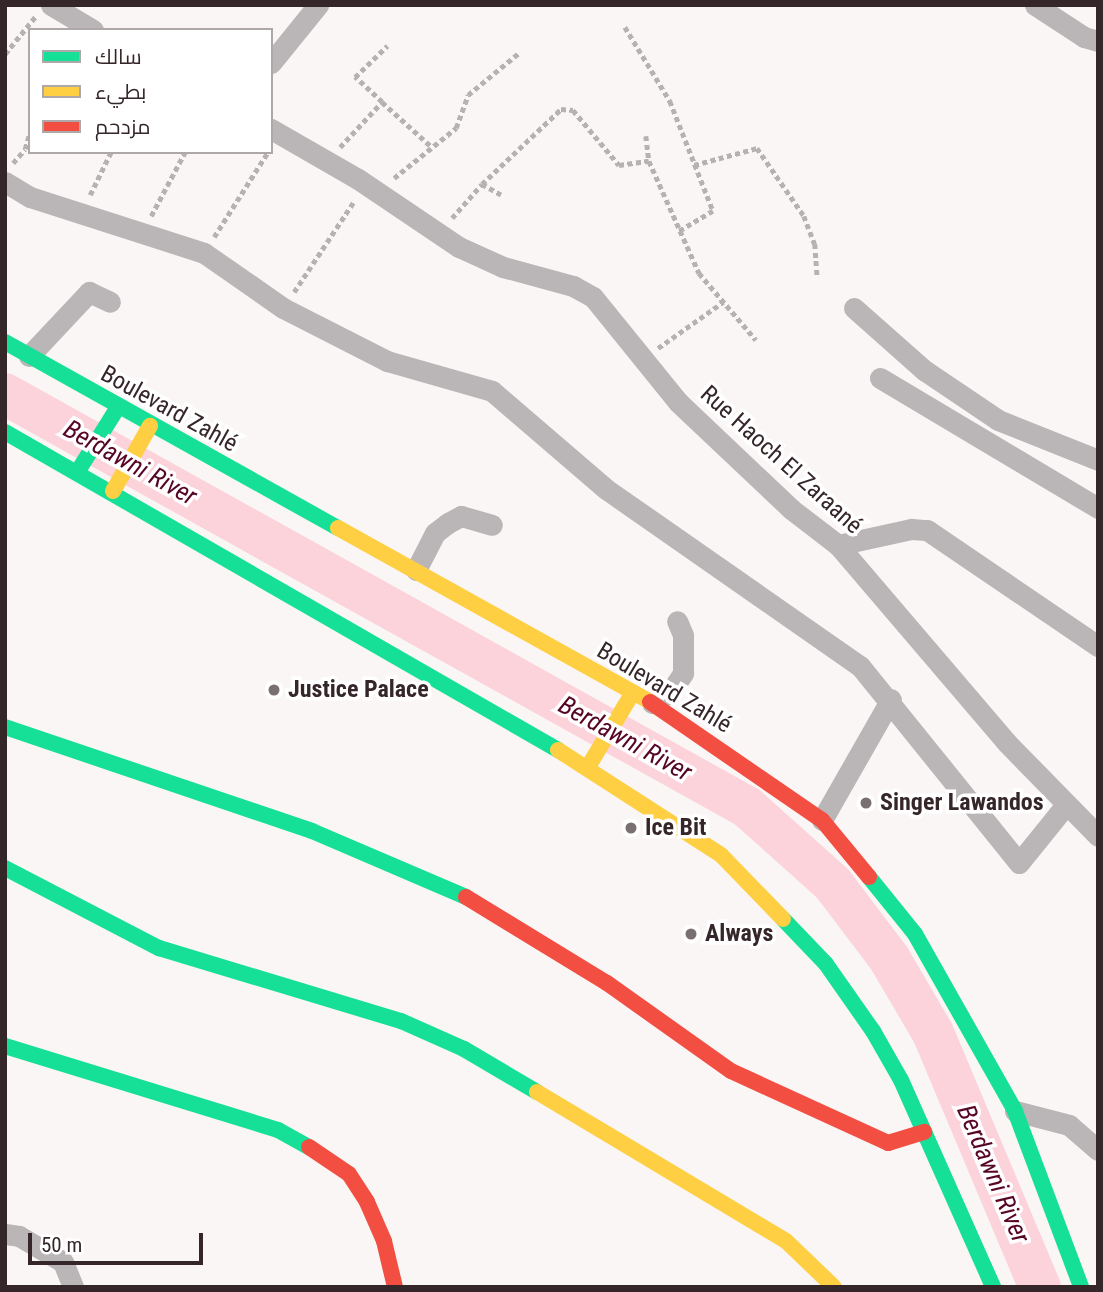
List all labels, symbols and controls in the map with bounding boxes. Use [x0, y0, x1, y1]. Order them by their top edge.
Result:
legend [28, 28, 273, 154]
text: سالك [95, 45, 142, 69]
text: بطيء [95, 80, 146, 104]
text: مزدحم [95, 115, 150, 139]
street label: Boulevard Zahlé [96, 360, 242, 458]
street label: Rue Haoch El Zaraané [694, 380, 868, 540]
water label: Berdawni River [58, 414, 202, 512]
street label: Boulevard Zahlé [592, 637, 736, 739]
place label: Justice Palace [288, 676, 429, 704]
marker: Justice Palace [266, 682, 282, 698]
water label: Berdawni River [553, 690, 697, 788]
place label: Singer Lawandos [880, 789, 1044, 817]
marker: Singer Lawandos [858, 795, 874, 811]
place label: Ice Bit [645, 814, 706, 842]
marker: Ice Bit [623, 820, 639, 836]
place label: Always [705, 920, 773, 948]
marker: Always [683, 926, 699, 942]
water label: Berdawni River [950, 1100, 1036, 1248]
scale bar [32, 1218, 206, 1262]
text: 50 m [41, 1233, 82, 1257]

